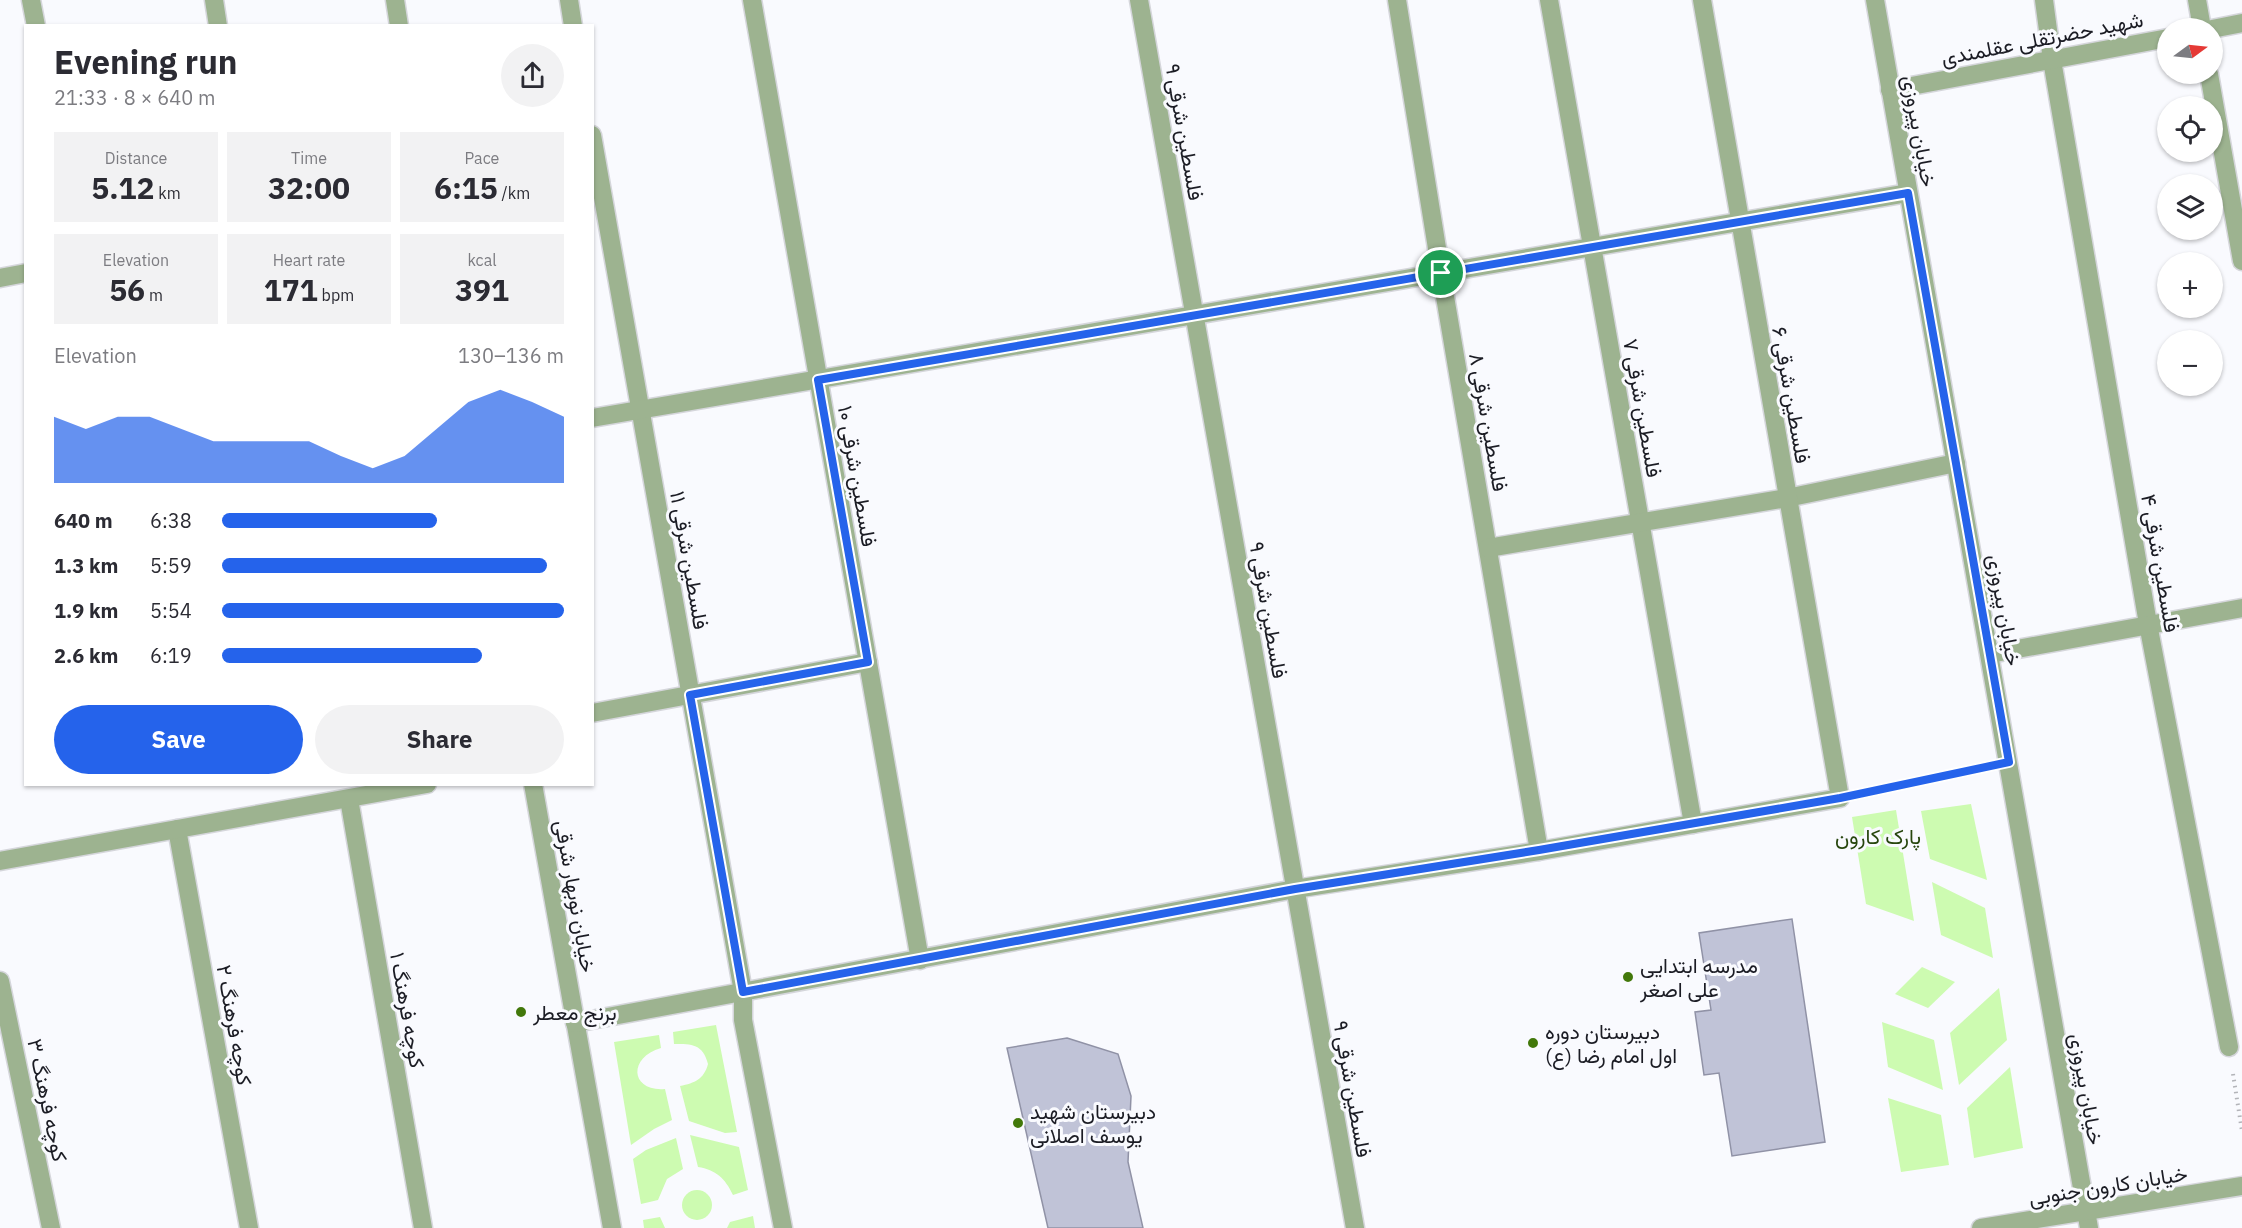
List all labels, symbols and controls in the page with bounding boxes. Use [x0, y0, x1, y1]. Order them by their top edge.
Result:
street label: شهید حضرتقلی عقلمندی [1939, 5, 2145, 71]
north arrow [2157, 18, 2223, 84]
map controls [2157, 18, 2223, 396]
text: Evening run [54, 40, 238, 83]
button: share [501, 44, 564, 107]
street label: فلسطین شرقی ۹ [1159, 62, 1211, 202]
street label: خیابان پیروزی [1895, 73, 1944, 189]
text: 21:33 · 8 × 640 m [54, 84, 215, 111]
button: locate [2157, 96, 2223, 162]
text: Distance [105, 148, 167, 168]
text: Time [291, 148, 327, 168]
text: Pace [465, 148, 499, 168]
text: 5.12 [91, 168, 155, 207]
text: 32:00 [268, 168, 350, 207]
text: 6:15 [434, 168, 498, 207]
button: layers [2157, 174, 2223, 240]
text: km [155, 183, 181, 203]
text: /km [498, 183, 530, 203]
pin [1415, 247, 1466, 298]
text: Elevation [103, 250, 169, 270]
text: Heart rate [273, 250, 345, 270]
text: kcal [467, 250, 497, 270]
button: + [2157, 252, 2223, 318]
icon: arrive [1424, 256, 1457, 289]
text: 56 [109, 270, 145, 309]
text: 171 [264, 270, 318, 309]
text: 391 [455, 270, 509, 309]
text: m [145, 285, 163, 305]
text: bpm [318, 285, 354, 305]
street label: فلسطین شرقی ۶ [1766, 324, 1818, 466]
button: − [2157, 330, 2223, 396]
street label: فلسطین شرقی ۷ [1617, 336, 1669, 480]
text: Elevation [54, 342, 137, 369]
text: 130–136 m [458, 342, 564, 369]
street label: فلسطین شرقی ۸ [1463, 350, 1515, 494]
street label: فلسطین شرقی ۱۰ [832, 403, 884, 549]
street label: فلسطین شرقی ۱۱ [664, 489, 716, 631]
street label: فلسطین شرقی ۴ [2135, 492, 2187, 634]
text: 640 m [54, 507, 113, 534]
text: 6:38 [150, 507, 192, 534]
street label: فلسطین شرقی ۹ [1243, 540, 1295, 680]
text: 1.3 km [54, 552, 118, 579]
text: 5:59 [150, 552, 192, 579]
street label: خیابان پیروزی [1980, 552, 2029, 668]
text: 1.9 km [54, 597, 118, 624]
text: 5:54 [150, 597, 192, 624]
text: 2.6 km [54, 642, 118, 669]
text: 6:19 [150, 642, 192, 669]
button: Save [54, 705, 303, 774]
button: Share [315, 705, 564, 774]
street label: خیابان نوبهار شرقی [549, 818, 603, 974]
park label: پارک کارون [1835, 822, 1921, 851]
street label: کوچه فرهنگ ۱ [383, 950, 432, 1070]
place label: مدرسه ابتدایی علی اصغر [1639, 951, 1758, 1003]
street label: کوچه فرهنگ ۲ [210, 962, 259, 1088]
marker: مدرسه ابتدایی علی اصغر [1621, 970, 1635, 984]
place label: برنج معطر [532, 998, 617, 1027]
marker: برنج معطر [514, 1005, 528, 1019]
place label: دبیرستان دوره اول امام رضا (ع) [1545, 1017, 1677, 1070]
street label: فلسطین شرقی ۹ [1327, 1019, 1379, 1159]
street label: خیابان پیروزی [2062, 1031, 2111, 1147]
street label: کوچه فرهنگ ۳ [20, 1036, 75, 1164]
marker: دبیرستان دوره اول امام رضا (ع) [1526, 1036, 1540, 1050]
place label: دبیرستان شهید یوسف اصلانی [1030, 1097, 1156, 1149]
marker: دبیرستان شهید یوسف اصلانی [1011, 1116, 1025, 1130]
street label: خیابان کارون جنوبی [2027, 1159, 2189, 1211]

